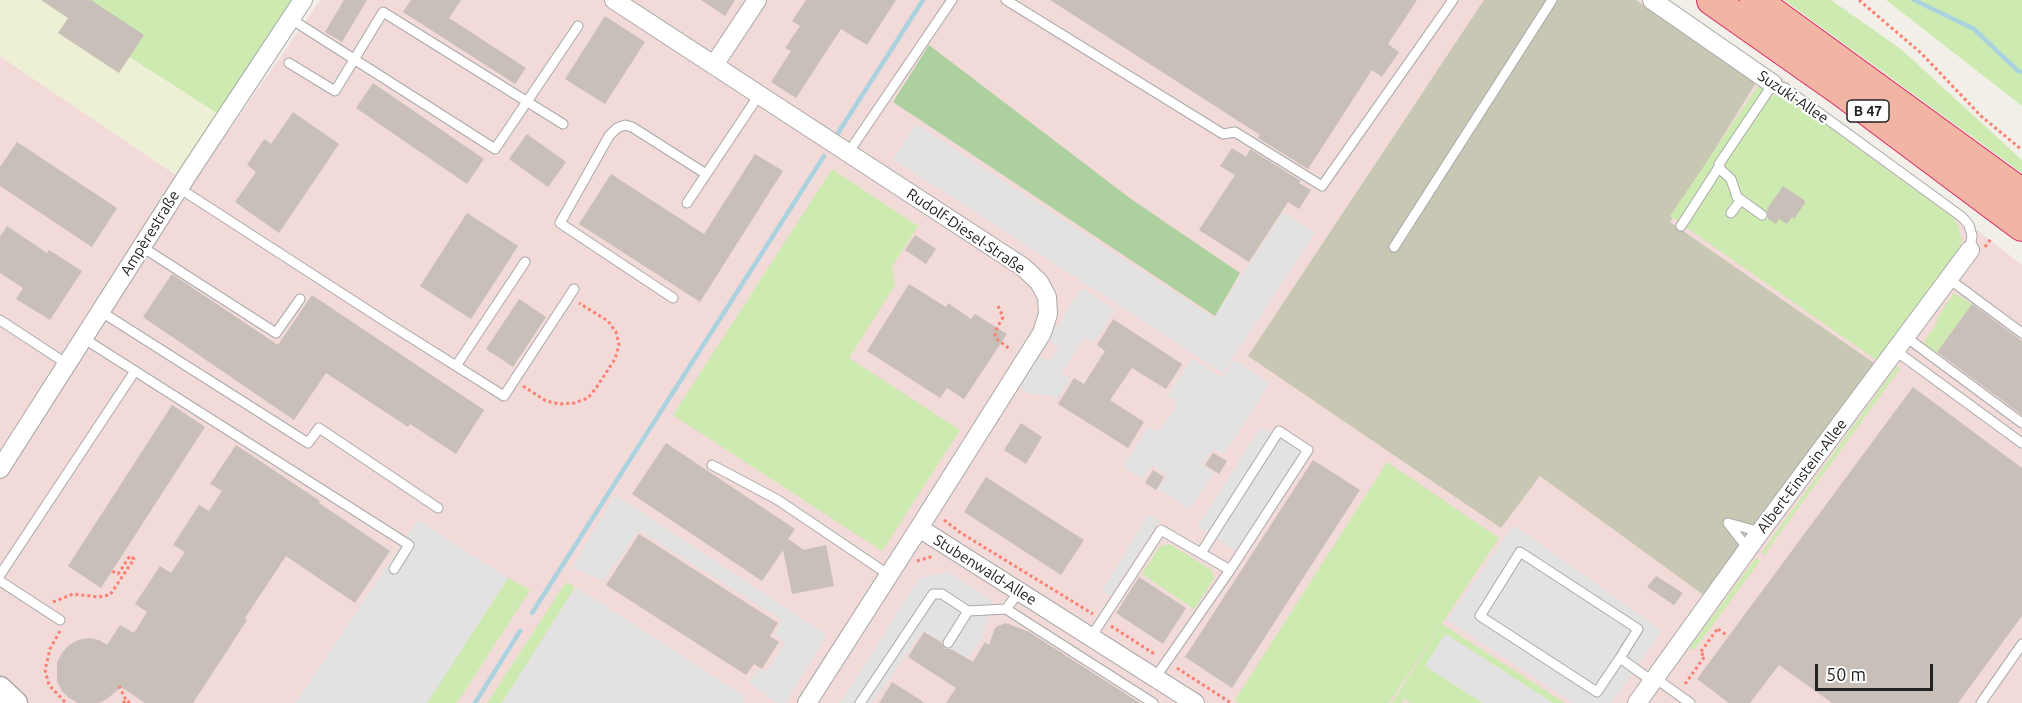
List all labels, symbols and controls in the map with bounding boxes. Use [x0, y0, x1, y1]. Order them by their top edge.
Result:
street label: Suzuki-Allee [1754, 67, 1832, 127]
road number: B 47 [1847, 100, 1889, 122]
street label: Rudolf-Diesel-Straße [903, 185, 1029, 277]
street label: Ampèrestraße [117, 187, 183, 279]
street label: Albert-Einstein-Allee [1753, 415, 1851, 537]
street label: Stubenwald-Allee [930, 531, 1040, 609]
scale bar [1818, 652, 1936, 690]
text: 50 m [1826, 664, 1866, 684]

